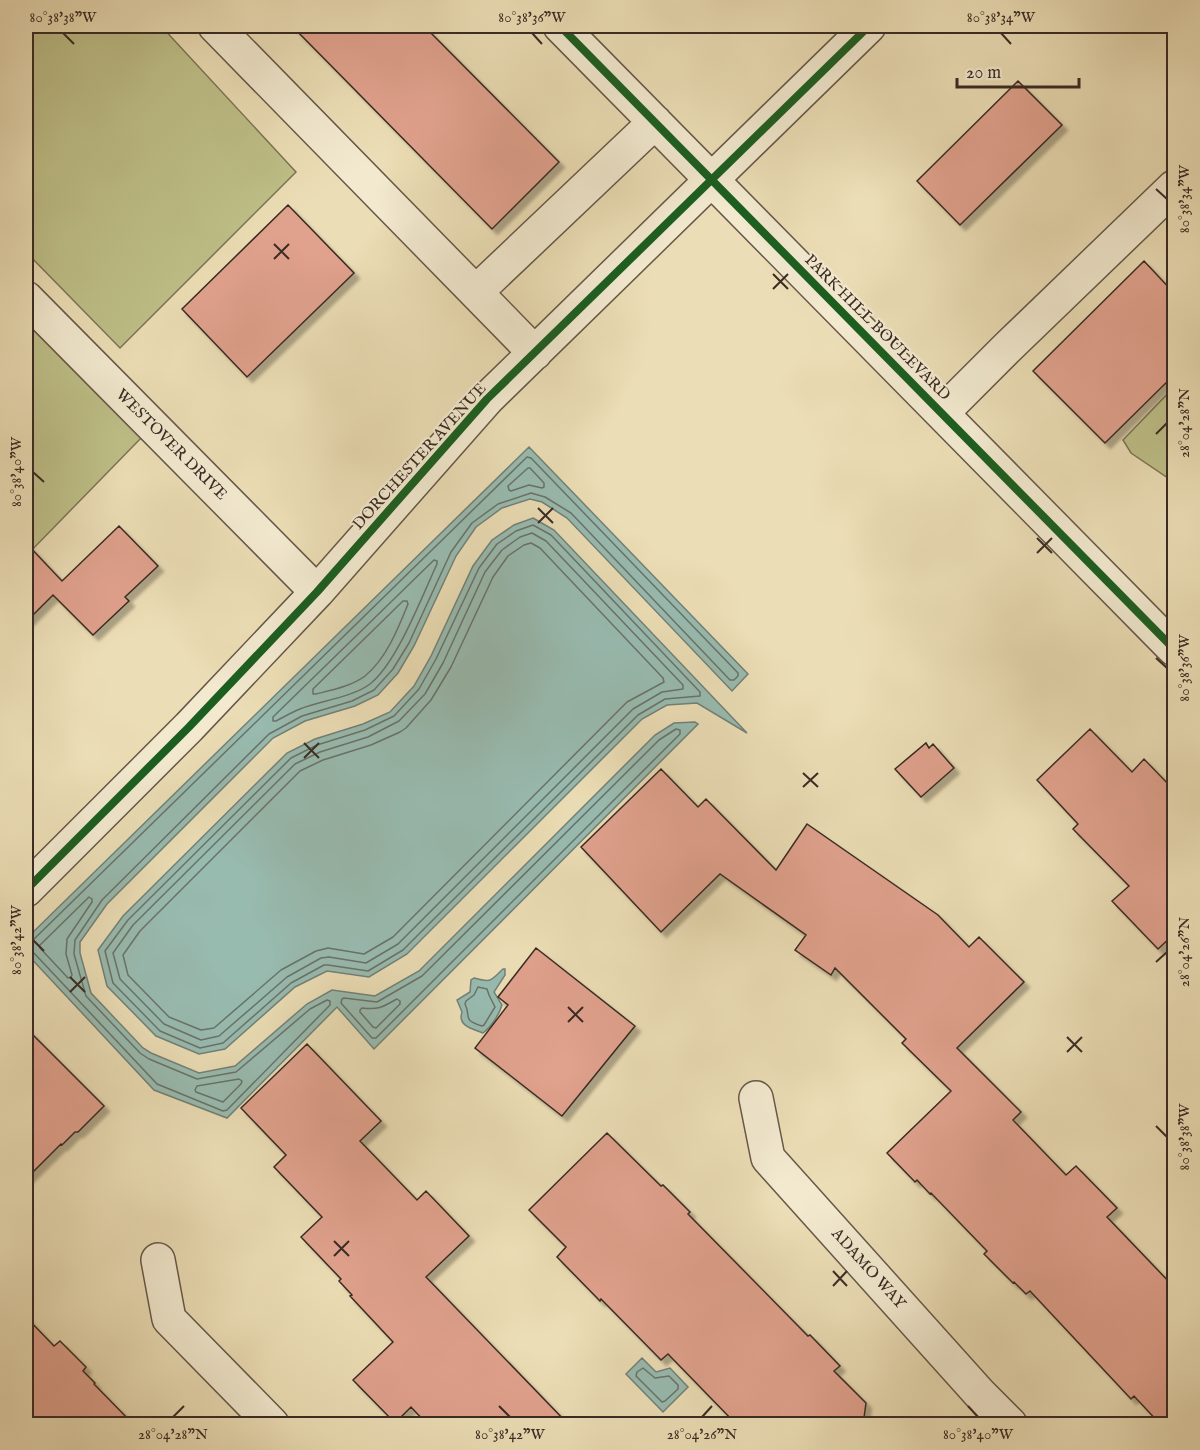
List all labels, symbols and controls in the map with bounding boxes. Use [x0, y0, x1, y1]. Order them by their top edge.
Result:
text: 80°38'38"W [30, 8, 97, 27]
text: 80°38'36"W [498, 8, 566, 27]
text: 80°38'34"W [967, 8, 1036, 27]
scale bar [957, 51, 1078, 89]
text: 20 m [966, 62, 1001, 85]
text: 80°38'34"W [1175, 164, 1194, 233]
street label: PARK HILL BOULEVARD [800, 251, 954, 405]
street label: DORCHESTER AVENUE [349, 379, 491, 535]
street label: WESTOVER DRIVE [111, 385, 231, 505]
text: 28°04'28"N [1175, 388, 1194, 458]
text: 80°38'40"W [7, 436, 26, 507]
text: 80°38'36"W [1175, 634, 1194, 702]
text: 80°38'42"W [7, 904, 26, 975]
text: 28°04'26"N [1175, 917, 1194, 987]
text: 80°38'38"W [1175, 1103, 1194, 1170]
street label: ADAMO WAY [826, 1224, 910, 1314]
text: 28°04'28"N [138, 1425, 208, 1444]
text: 80°38'42"W [475, 1425, 546, 1444]
text: 28°04'26"N [667, 1425, 737, 1444]
text: 80°38'40"W [943, 1425, 1014, 1444]

